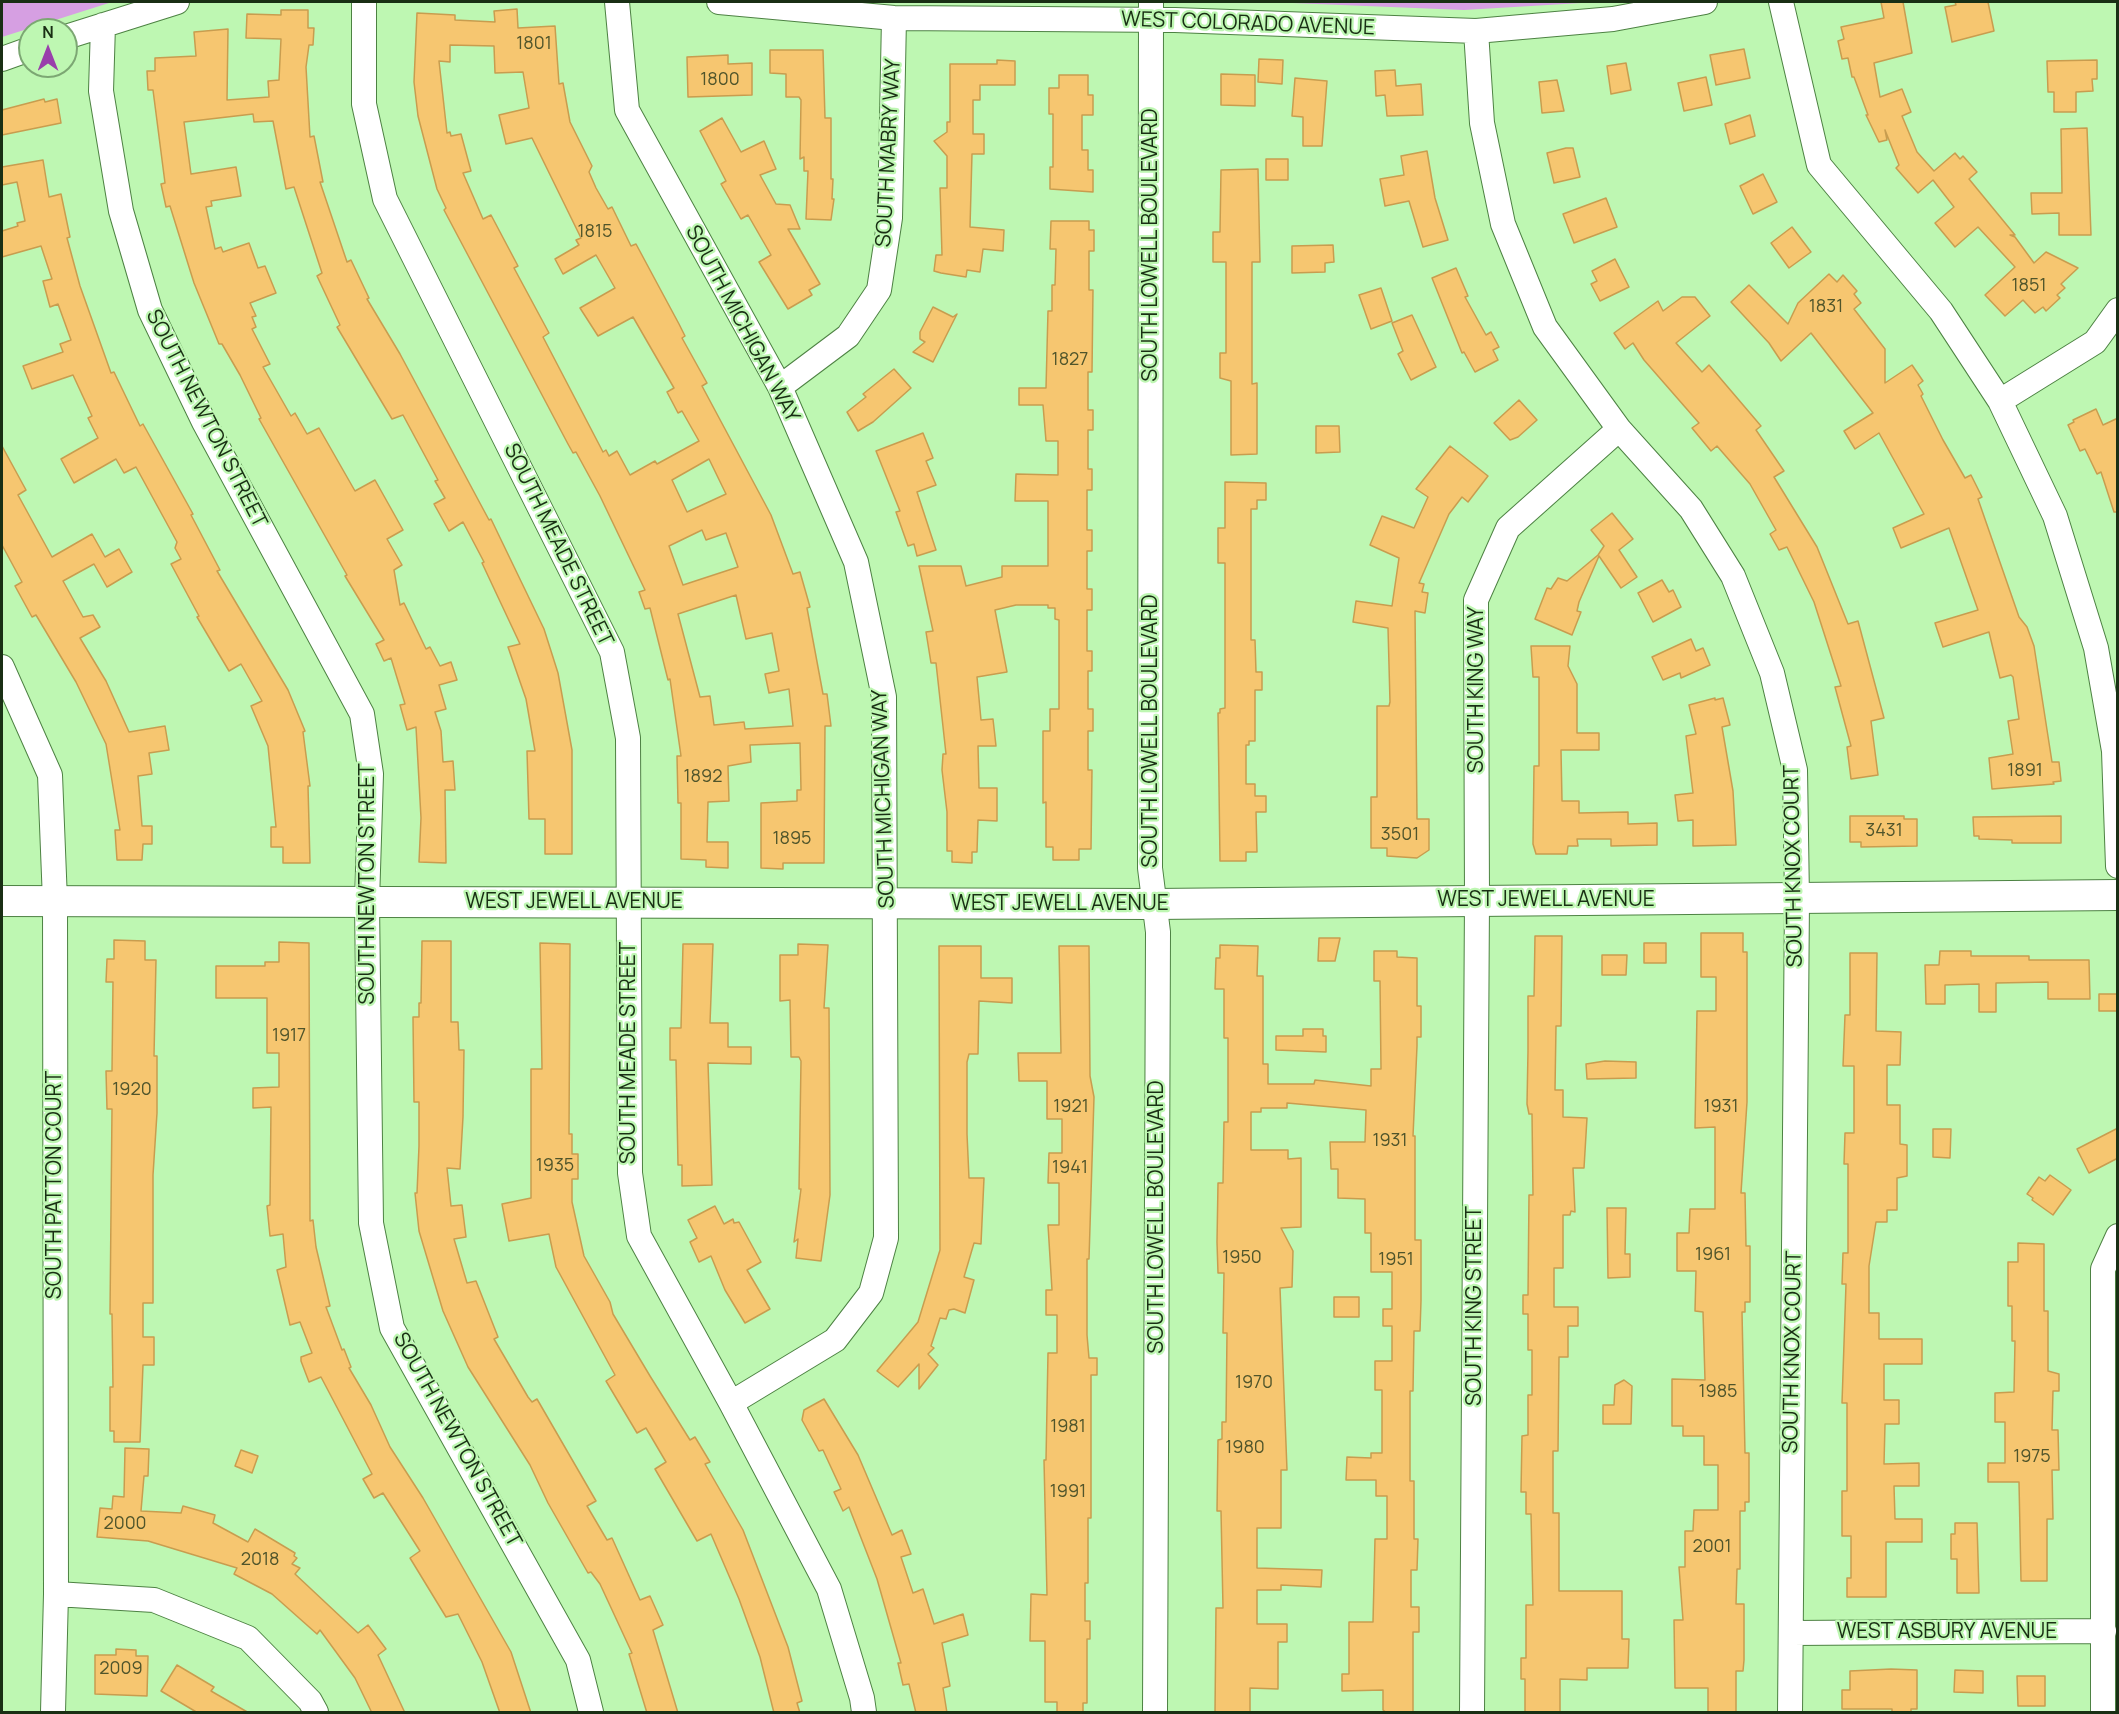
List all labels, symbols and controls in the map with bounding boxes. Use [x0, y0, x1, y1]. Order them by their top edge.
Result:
street label: WEST COLORADO AVENUE [1121, 7, 1375, 41]
north arrow [18, 18, 78, 78]
text: N [42, 21, 54, 43]
house number: 1801 [516, 33, 552, 55]
street label: SOUTH MABRY WAY [871, 58, 907, 248]
house number: 1800 [700, 69, 740, 91]
street label: SOUTH LOWELL BOULEVARD [1138, 108, 1164, 382]
house number: 1815 [578, 221, 612, 243]
street label: SOUTH MICHIGAN WAY [679, 221, 805, 427]
house number: 1851 [2012, 275, 2046, 297]
house number: 1831 [1809, 296, 1843, 318]
street label: SOUTH NEWTON STREET [140, 306, 272, 532]
house number: 1827 [1052, 349, 1088, 371]
street label: SOUTH MEADE STREET [498, 440, 618, 650]
street label: SOUTH LOWELL BOULEVARD [1138, 594, 1164, 868]
street label: SOUTH KING WAY [1464, 607, 1490, 773]
street label: SOUTH MICHIGAN WAY [868, 689, 900, 909]
house number: 1891 [2007, 760, 2043, 782]
street label: SOUTH NEWTON STREET [355, 763, 381, 1005]
street label: SOUTH KNOX COURT [1780, 764, 1808, 968]
house number: 1892 [684, 766, 722, 788]
house number: 3431 [1865, 820, 1903, 842]
house number: 3501 [1381, 824, 1419, 846]
house number: 1895 [772, 828, 812, 850]
street label: WEST JEWELL AVENUE [1437, 887, 1655, 913]
street label: WEST JEWELL AVENUE [465, 889, 683, 915]
street label: WEST JEWELL AVENUE [951, 891, 1169, 917]
street label: SOUTH MEADE STREET [616, 942, 642, 1164]
house number: 1917 [272, 1025, 306, 1047]
street label: SOUTH PATTON COURT [42, 1071, 68, 1299]
house number: 1920 [112, 1079, 152, 1101]
street label: SOUTH LOWELL BOULEVARD [1144, 1080, 1170, 1354]
house number: 1921 [1053, 1096, 1089, 1118]
house number: 1931 [1703, 1096, 1739, 1118]
house number: 1931 [1372, 1130, 1408, 1152]
house number: 1935 [536, 1155, 574, 1177]
house number: 1941 [1052, 1157, 1088, 1179]
street label: SOUTH KING STREET [1462, 1206, 1488, 1406]
house number: 1961 [1695, 1244, 1731, 1266]
house number: 1950 [1222, 1247, 1262, 1269]
house number: 1951 [1378, 1249, 1414, 1271]
street label: SOUTH KNOX COURT [1779, 1250, 1807, 1454]
street label: SOUTH NEWTON STREET [387, 1328, 527, 1552]
house number: 1970 [1235, 1372, 1273, 1394]
house number: 1985 [1698, 1381, 1738, 1403]
house number: 1981 [1050, 1416, 1086, 1438]
house number: 1980 [1225, 1437, 1265, 1459]
house number: 1975 [2013, 1446, 2051, 1468]
house number: 1991 [1050, 1481, 1086, 1503]
house number: 2000 [103, 1513, 147, 1535]
house number: 2001 [1692, 1536, 1732, 1558]
house number: 2018 [241, 1549, 279, 1571]
street label: WEST ASBURY AVENUE [1837, 1619, 2057, 1645]
house number: 2009 [99, 1658, 143, 1680]

